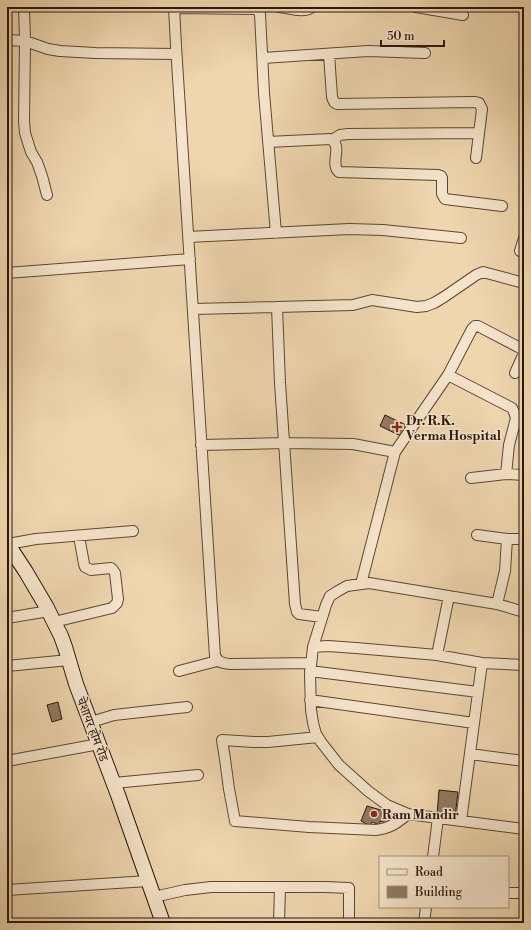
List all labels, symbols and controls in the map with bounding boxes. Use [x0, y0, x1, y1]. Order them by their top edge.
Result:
scale bar [381, 22, 444, 48]
text: 50 m [387, 29, 415, 44]
place label: Dr. R.K. Verma Hospital [405, 413, 502, 444]
marker: Dr. R.K. Verma Hospital [391, 421, 403, 433]
street label: चेशायर होम रोड [72, 694, 112, 765]
place label: Ram Mandir [382, 807, 459, 823]
marker: Ram Mandir [369, 809, 379, 819]
legend [379, 856, 509, 908]
text: Road [415, 865, 443, 880]
text: Building [414, 885, 463, 900]

